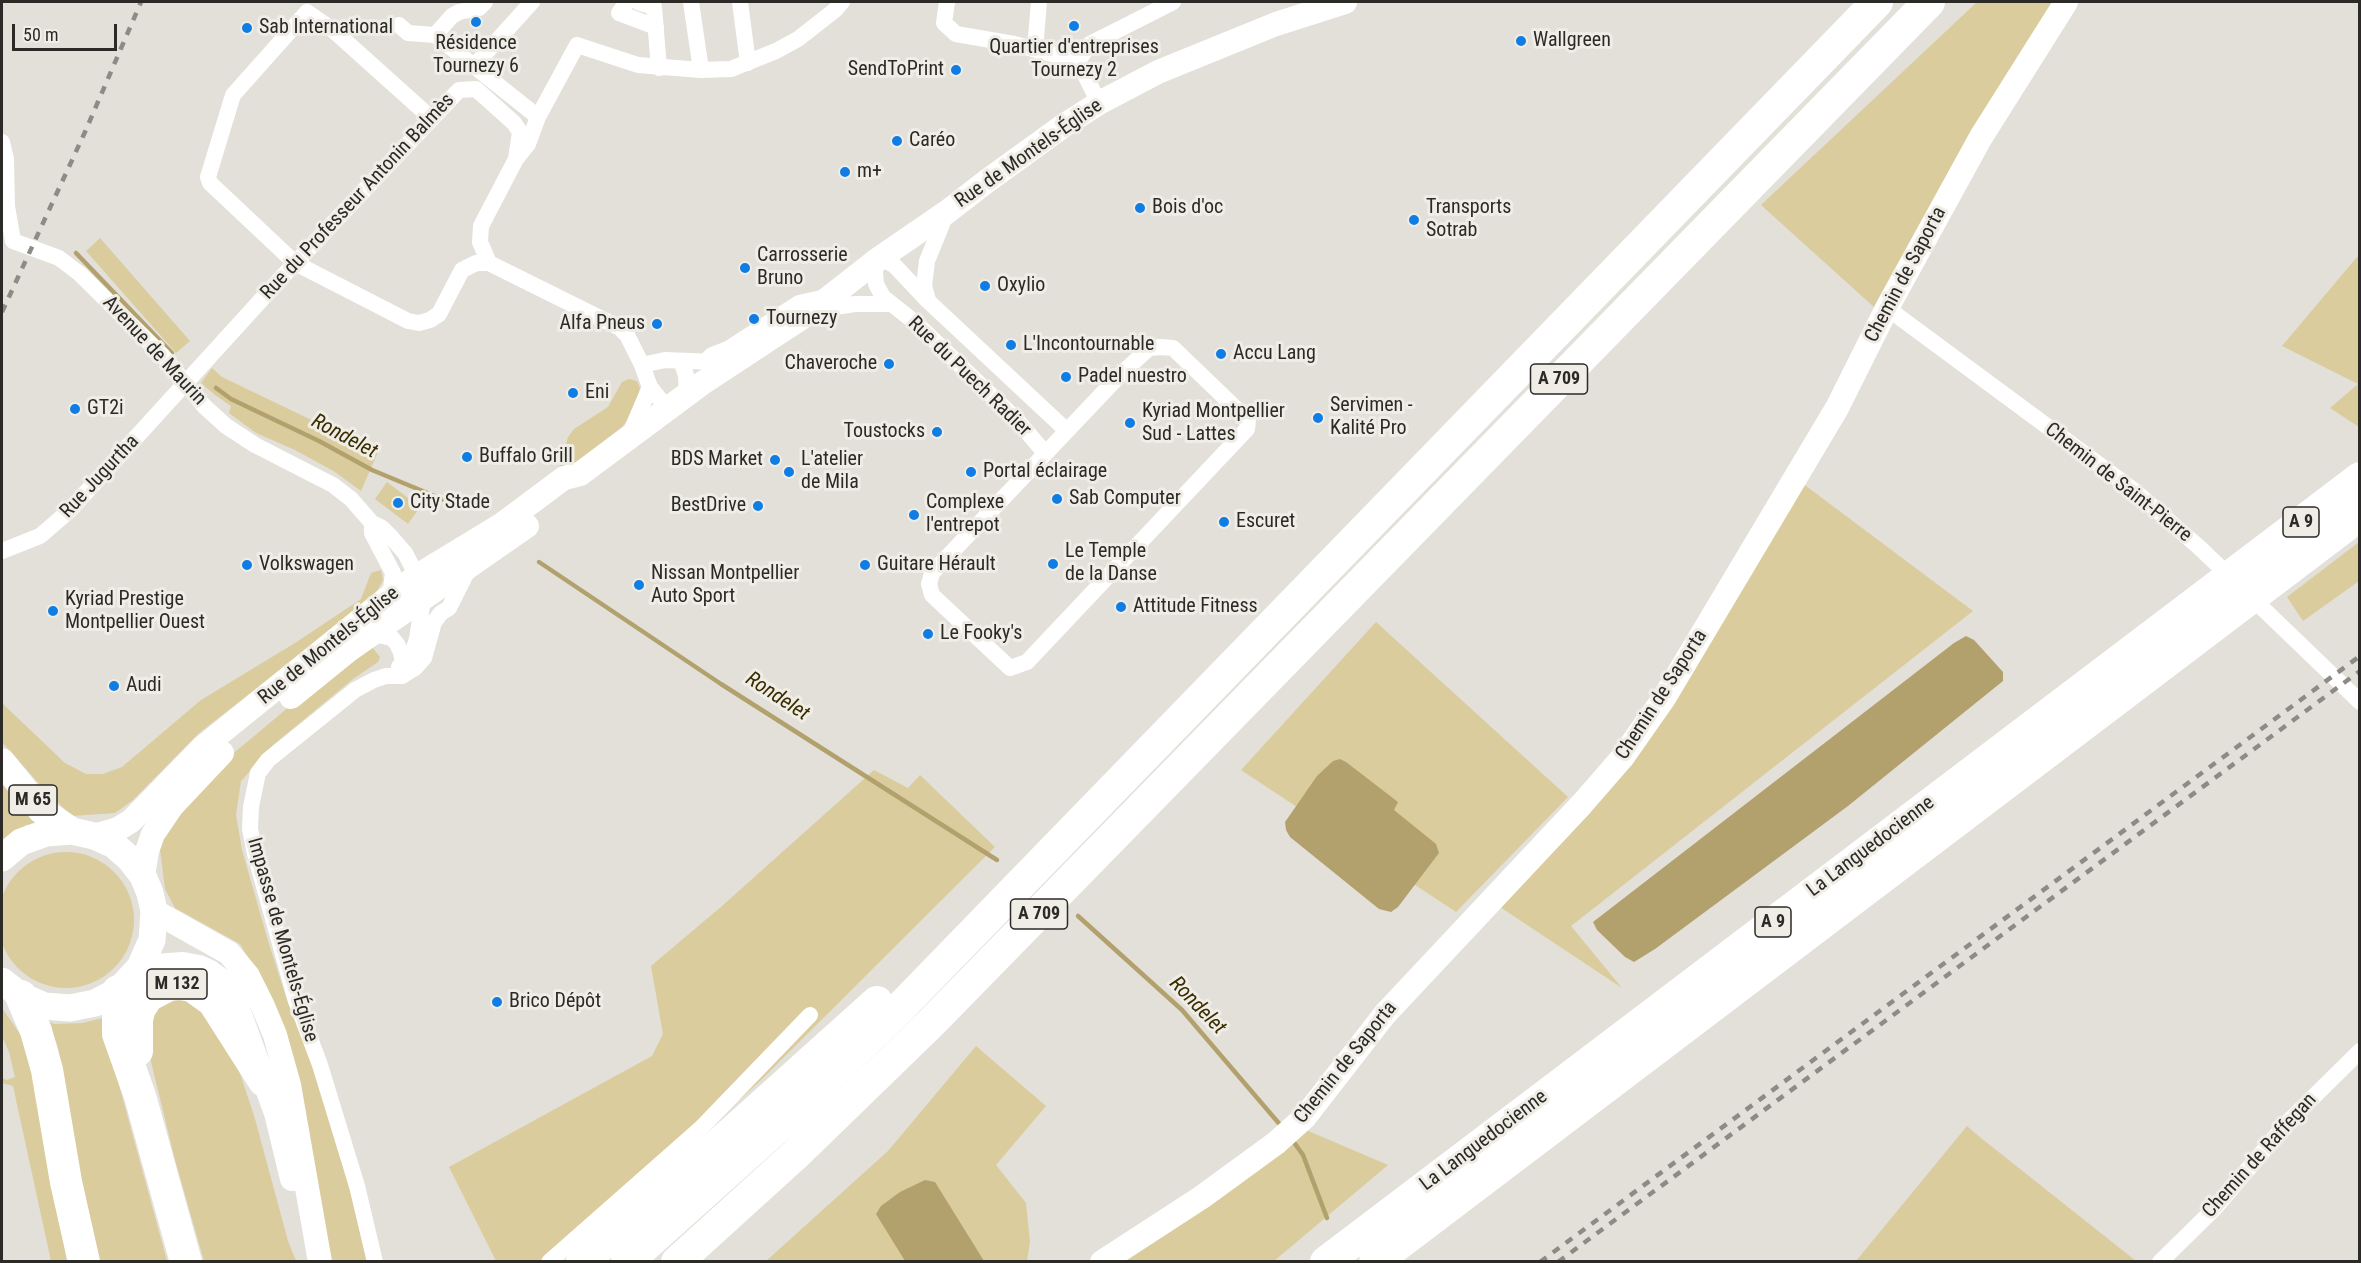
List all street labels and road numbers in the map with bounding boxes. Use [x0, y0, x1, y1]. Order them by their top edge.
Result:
street label: Rue du Professeur Antonin Balmès [256, 89, 460, 305]
street label: Rue de Montels-Église [951, 94, 1107, 214]
street label: Chemin de Saporta [1860, 203, 1952, 347]
street label: Avenue de Maurin [97, 291, 211, 411]
street label: Rue du Puech Radier [902, 312, 1036, 442]
road number: A 709 [1530, 364, 1588, 394]
street label: Chemin de Saint-Pierre [2040, 418, 2196, 548]
street label: Rue Jugurtha [55, 430, 145, 524]
road number: A 9 [2283, 507, 2319, 537]
street label: Rue de Montels-Église [254, 582, 404, 710]
street label: Chemin de Saporta [1611, 626, 1713, 764]
road number: M 65 [9, 785, 57, 815]
street label: La Languedocienne [1803, 791, 1939, 903]
street label: Impasse de Montels-Église [241, 835, 323, 1045]
road number: A 709 [1010, 899, 1068, 929]
road number: A 9 [1755, 907, 1791, 937]
road number: M 132 [147, 969, 207, 999]
street label: Chemin de Saporta [1289, 997, 1403, 1129]
street label: La Languedocienne [1416, 1085, 1552, 1197]
street label: Chemin de Raffegan [2198, 1089, 2322, 1223]

